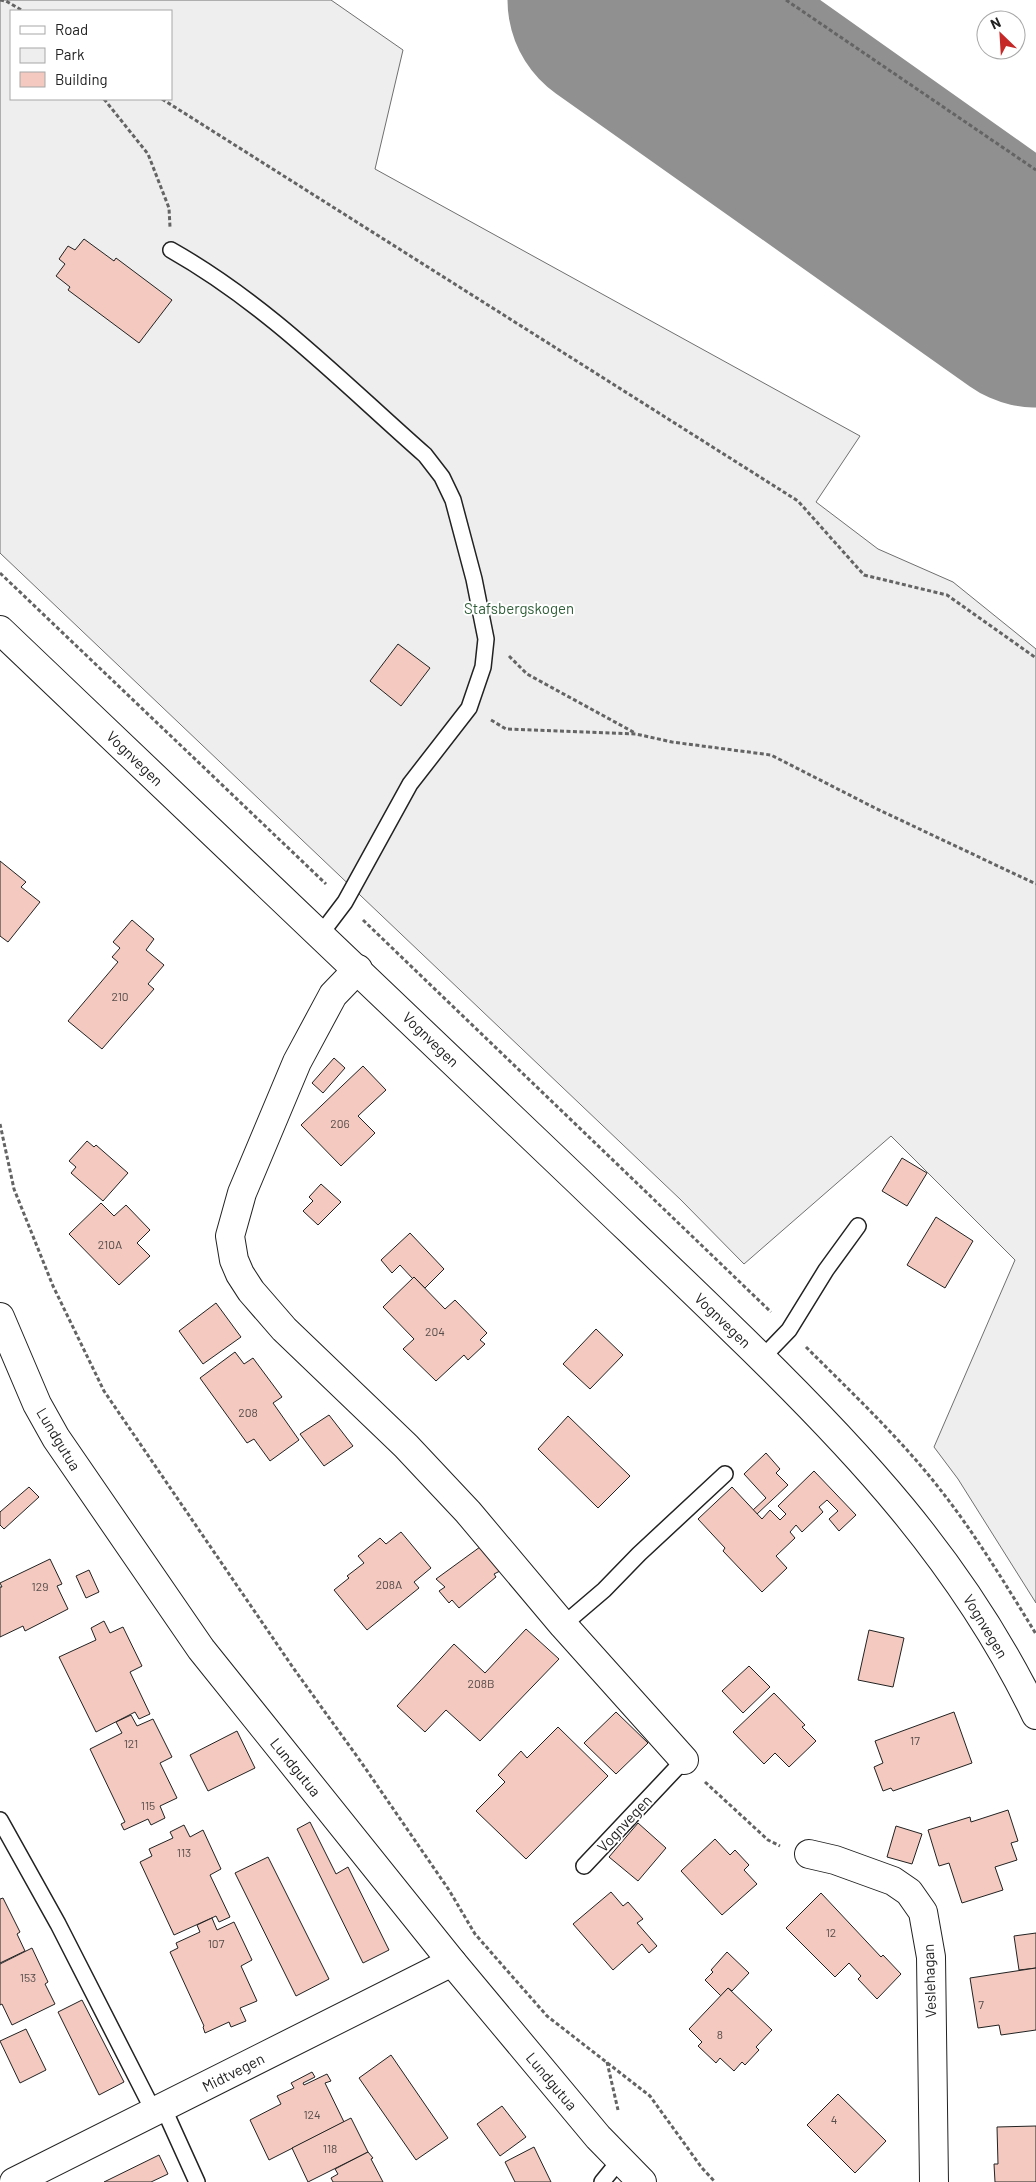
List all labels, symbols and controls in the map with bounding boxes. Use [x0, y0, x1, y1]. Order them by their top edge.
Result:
legend [10, 10, 172, 100]
north arrow [976, 10, 1026, 60]
text: N [987, 13, 1003, 32]
text: Road [55, 20, 88, 38]
text: Park [55, 45, 85, 63]
text: Building [55, 70, 108, 88]
park label: Stafsbergskogen [464, 599, 574, 617]
street label: Vognvegen [103, 727, 167, 789]
house number: 210 [111, 989, 129, 1003]
street label: Vognvegen [399, 1008, 463, 1070]
house number: 206 [330, 1116, 350, 1130]
house number: 210A [98, 1237, 122, 1251]
street label: Vognvegen [691, 1289, 755, 1351]
house number: 204 [425, 1324, 445, 1338]
street label: Lundgutua [33, 1404, 85, 1474]
house number: 208 [238, 1405, 258, 1419]
house number: 208A [376, 1577, 402, 1591]
house number: 129 [32, 1579, 48, 1593]
street label: Vognvegen [960, 1591, 1012, 1661]
house number: 208B [468, 1676, 495, 1690]
house number: 17 [910, 1733, 920, 1747]
street label: Lundgutua [267, 1734, 325, 1800]
house number: 121 [124, 1736, 138, 1750]
street label: Vognvegen [593, 1791, 655, 1855]
house number: 115 [141, 1798, 155, 1812]
house number: 113 [177, 1845, 191, 1859]
house number: 12 [826, 1925, 836, 1939]
house number: 107 [208, 1936, 225, 1950]
street label: Veslehagan [919, 1944, 939, 2018]
house number: 153 [20, 1970, 36, 1984]
house number: 7 [978, 1997, 984, 2011]
house number: 8 [717, 2027, 723, 2041]
street label: Lundgutua [523, 2048, 581, 2114]
street label: Midtvegen [199, 2049, 267, 2095]
house number: 124 [303, 2107, 321, 2121]
house number: 4 [831, 2112, 837, 2126]
house number: 118 [323, 2141, 337, 2155]

